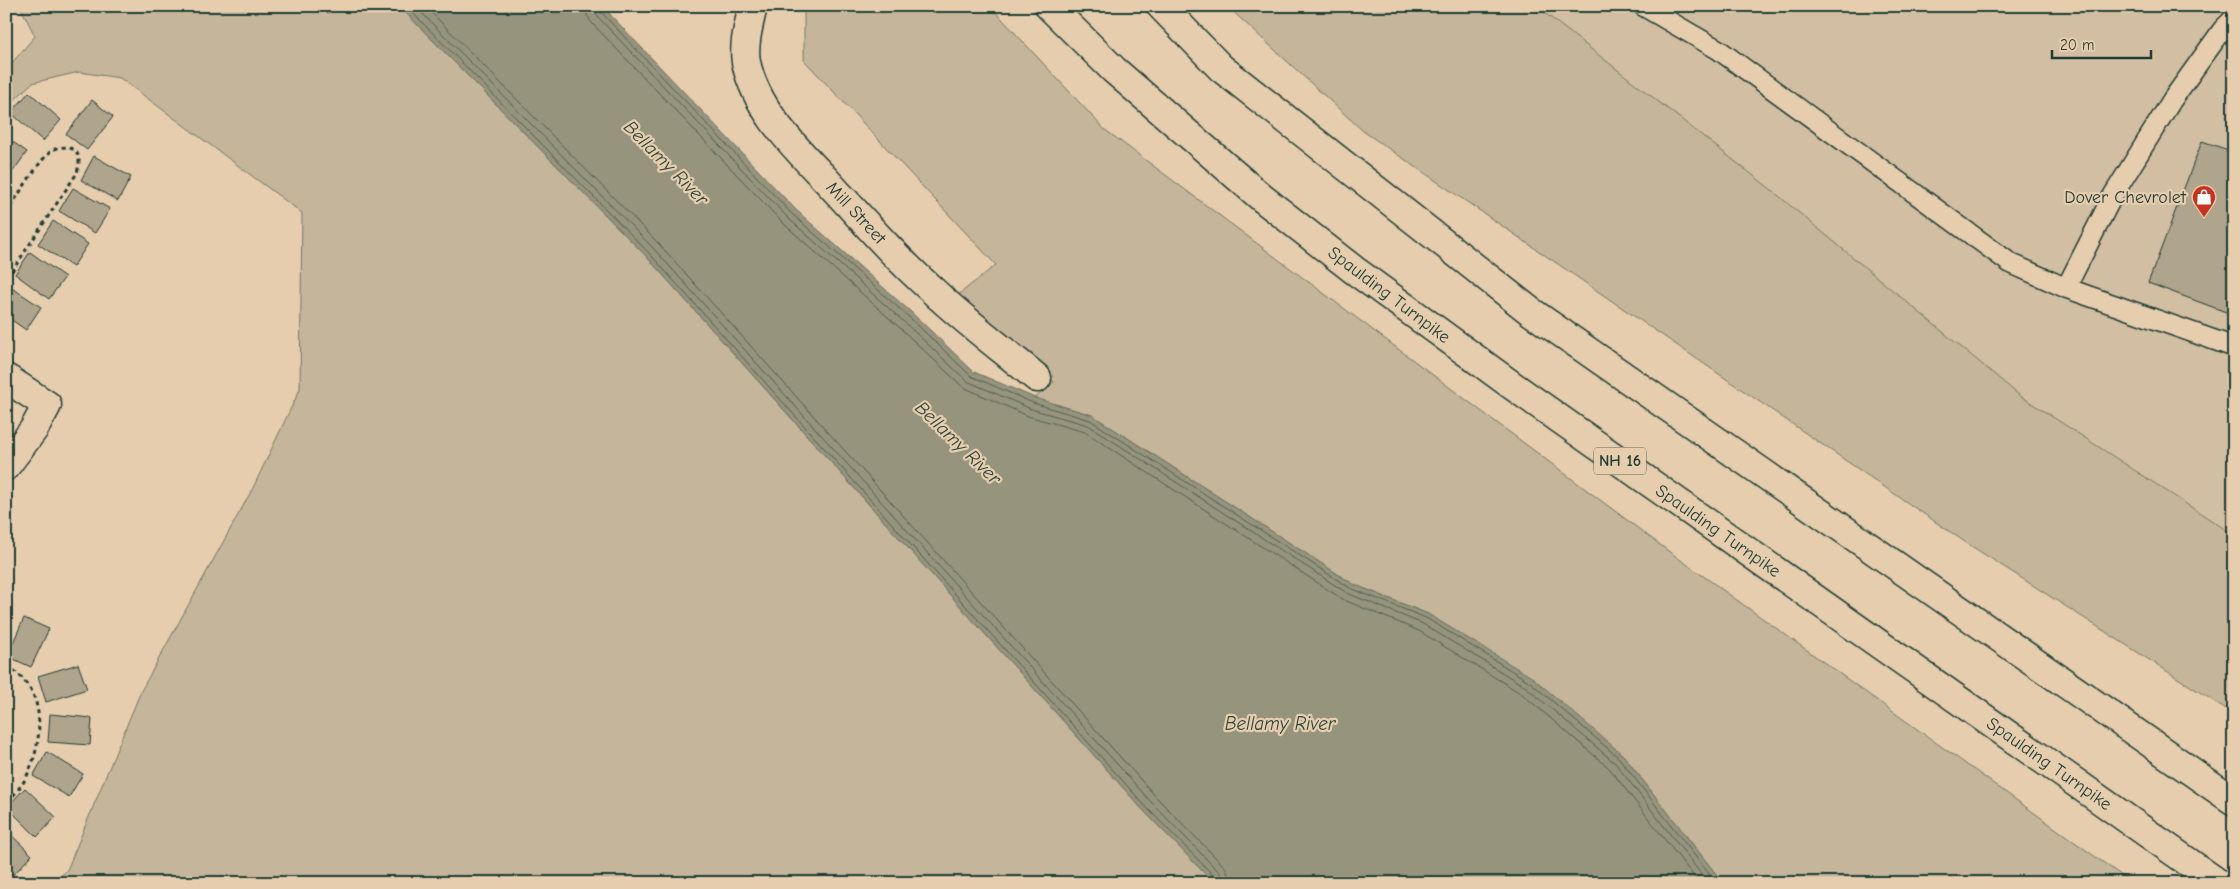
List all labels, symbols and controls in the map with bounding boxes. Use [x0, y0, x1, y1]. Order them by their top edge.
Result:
scale bar [2052, 28, 2151, 60]
text: 20 m [2060, 36, 2094, 54]
water label: Bellamy River [619, 116, 714, 211]
street label: Mill Street [822, 177, 891, 249]
shop icon: Dover Chevrolet [2191, 184, 2217, 218]
place label: Dover Chevrolet [2064, 187, 2187, 208]
street label: Spaulding Turnpike [1324, 242, 1454, 348]
water label: Bellamy River [911, 397, 1006, 490]
road number: NH 16 [1594, 448, 1646, 474]
street label: Spaulding Turnpike [1651, 480, 1785, 582]
water label: Bellamy River [1225, 713, 1337, 735]
street label: Spaulding Turnpike [1982, 713, 2116, 815]

